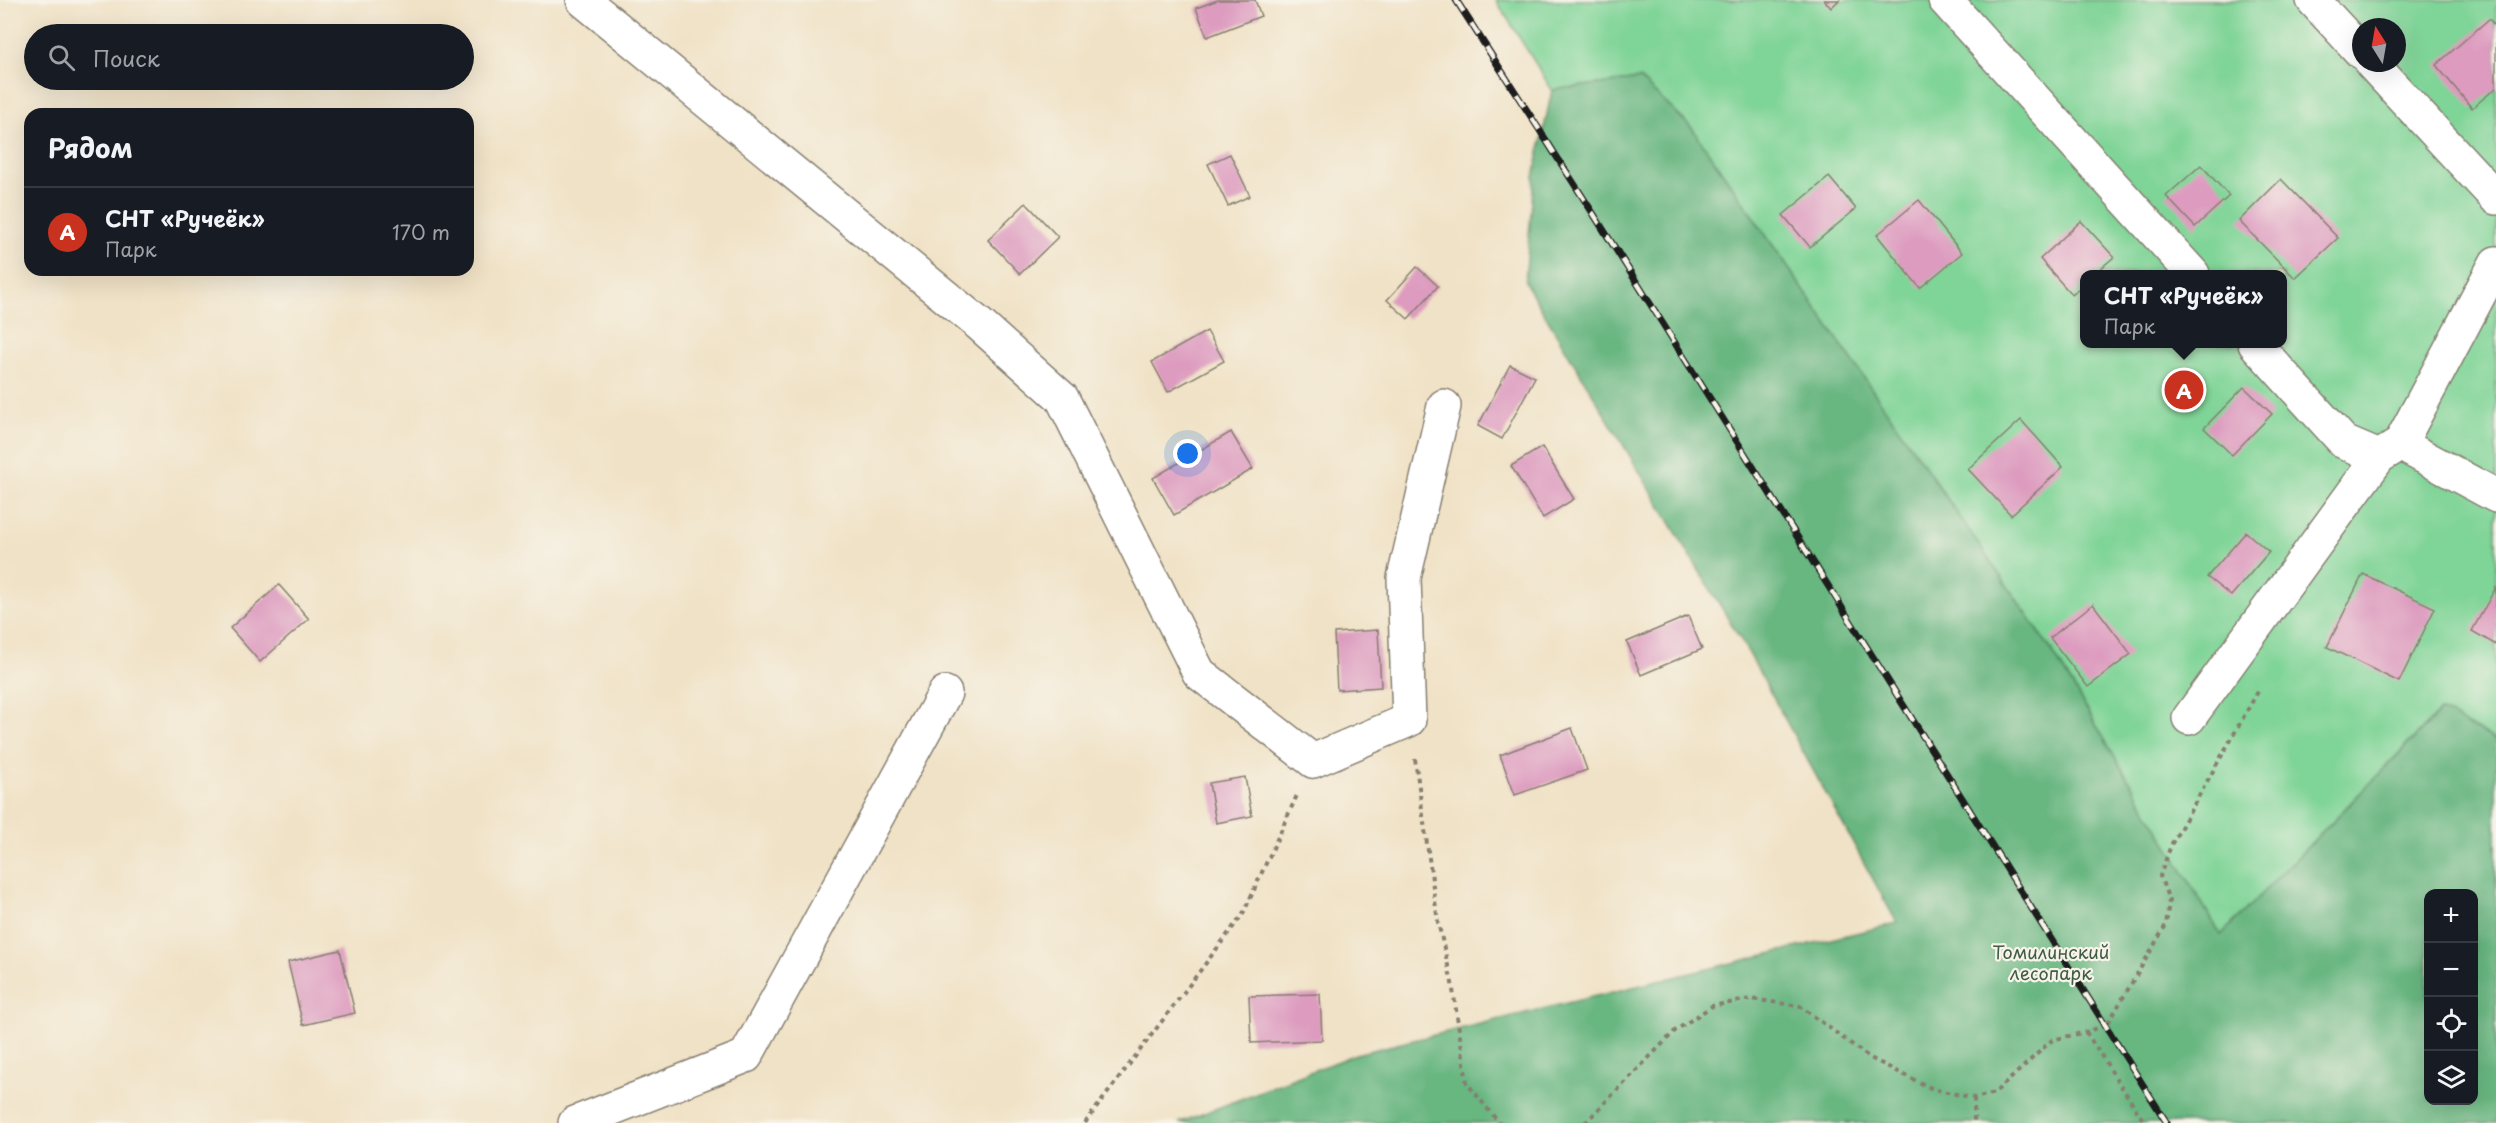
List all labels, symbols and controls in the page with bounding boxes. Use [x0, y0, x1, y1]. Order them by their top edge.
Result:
north arrow [2352, 18, 2406, 72]
search box [24, 24, 474, 90]
icon: search [45, 41, 78, 74]
text: Поиск [93, 41, 160, 74]
text: Рядом [48, 128, 133, 167]
text: СНТ «Ручеёк» [105, 201, 265, 234]
text: A [60, 217, 75, 247]
text: 170 m [392, 217, 450, 247]
text: Парк [105, 234, 157, 264]
popup [2080, 270, 2287, 348]
text: СНТ «Ручеёк» [2104, 278, 2263, 311]
text: Парк [2104, 311, 2155, 341]
pin: A [2164, 368, 2204, 412]
your location [1173, 439, 1202, 468]
map controls [2424, 889, 2478, 1105]
button: + [2424, 889, 2478, 943]
park label: Томилинский лесопарк [1993, 938, 2109, 986]
button: − [2424, 943, 2478, 997]
button: locate [2424, 997, 2478, 1051]
button: layers [2424, 1051, 2478, 1105]

